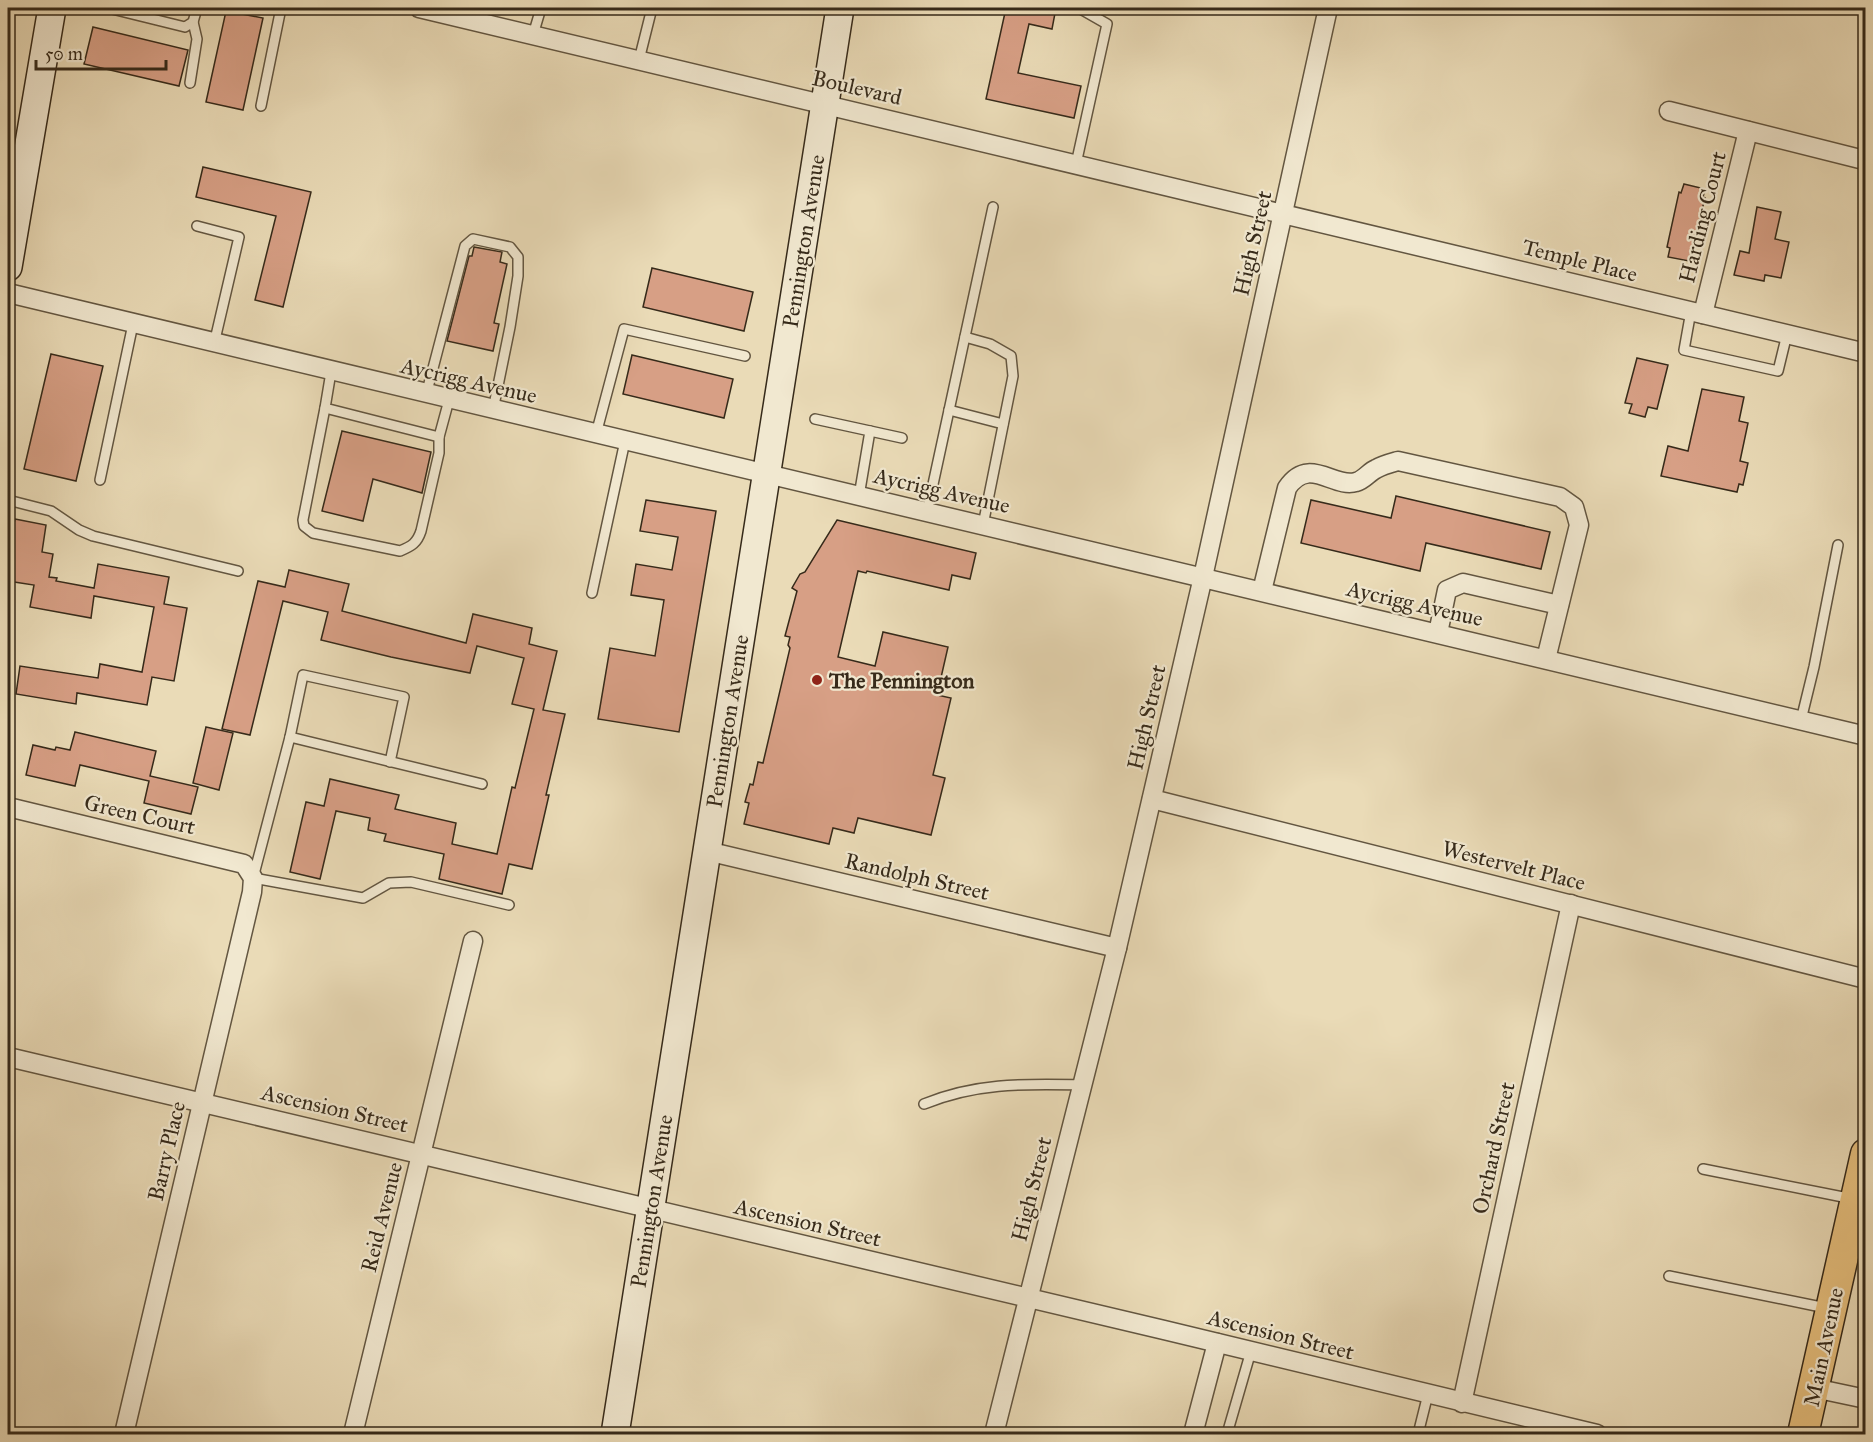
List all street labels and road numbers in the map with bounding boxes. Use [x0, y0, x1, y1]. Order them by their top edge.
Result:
street label: Boulevard [809, 64, 904, 111]
street label: Harding Court [1673, 148, 1732, 286]
street label: Pennington Avenue [776, 153, 831, 330]
street label: High Street [1227, 188, 1278, 298]
street label: Temple Place [1519, 233, 1640, 288]
street label: Aycrigg Avenue [397, 351, 540, 409]
street label: Aycrigg Avenue [870, 461, 1013, 519]
street label: Aycrigg Avenue [1343, 574, 1486, 632]
street label: Pennington Avenue [700, 633, 755, 810]
street label: High Street [1121, 662, 1172, 772]
street label: Green Court [82, 789, 198, 840]
street label: Westervelt Place [1439, 835, 1588, 896]
street label: Randolph Street [842, 847, 992, 906]
street label: Ascension Street [258, 1078, 411, 1139]
street label: Orchard Street [1466, 1079, 1521, 1217]
street label: Barry Place [142, 1099, 191, 1204]
street label: Pennington Avenue [624, 1113, 679, 1290]
street label: High Street [1005, 1134, 1058, 1244]
street label: Reid Avenue [355, 1159, 408, 1275]
street label: Ascension Street [731, 1192, 884, 1253]
street label: Main Avenue [1798, 1285, 1849, 1409]
street label: Ascension Street [1204, 1303, 1357, 1366]

